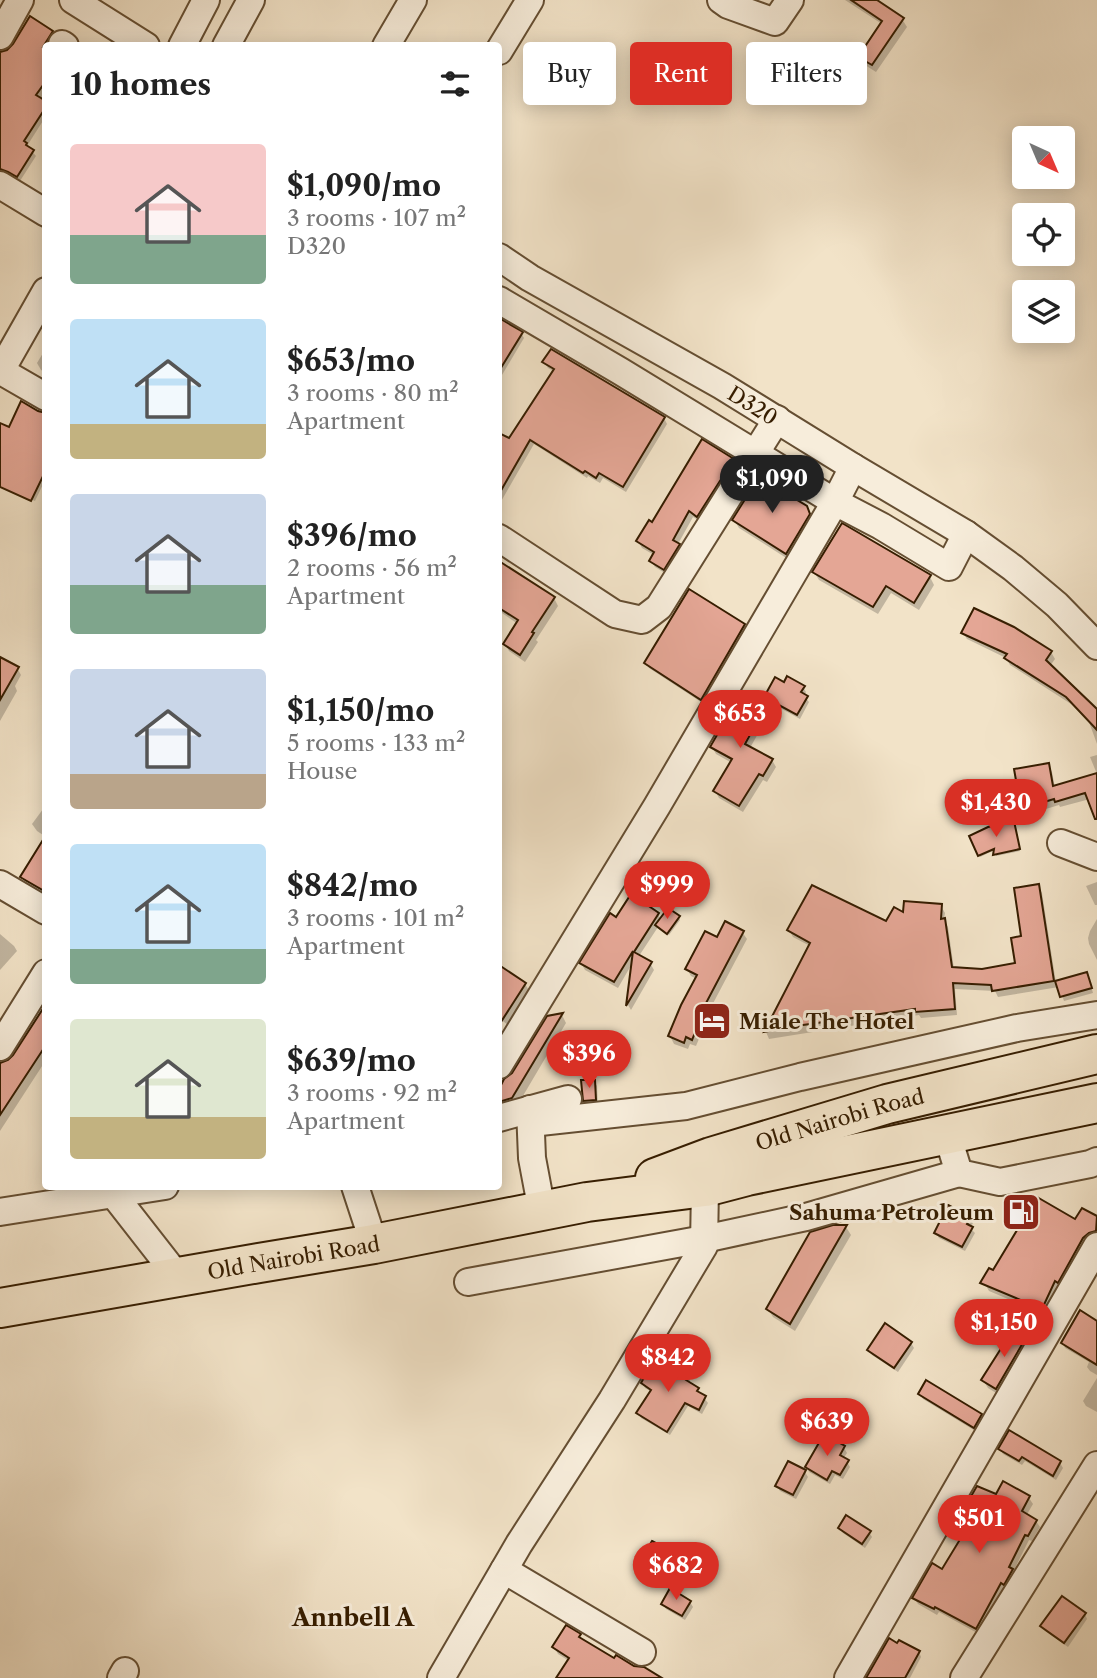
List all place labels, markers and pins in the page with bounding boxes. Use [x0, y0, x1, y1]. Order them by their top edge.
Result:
pin: $1,090 [715, 456, 829, 515]
pin: $653 [699, 690, 781, 750]
pin: $1,430 [939, 780, 1053, 839]
pin: $999 [626, 862, 708, 921]
hotel icon: Miale The Hotel [691, 1000, 733, 1042]
place label: Miale The Hotel [739, 1009, 914, 1034]
pin: $396 [548, 1030, 630, 1090]
fuel station icon: Sahuma Petroleum [1000, 1191, 1042, 1233]
place label: Sahuma Petroleum [789, 1200, 994, 1225]
pin: $1,150 [947, 1300, 1061, 1359]
pin: $842 [627, 1334, 709, 1394]
pin: $639 [786, 1398, 868, 1458]
pin: $501 [938, 1496, 1020, 1555]
pin: $682 [635, 1542, 717, 1602]

